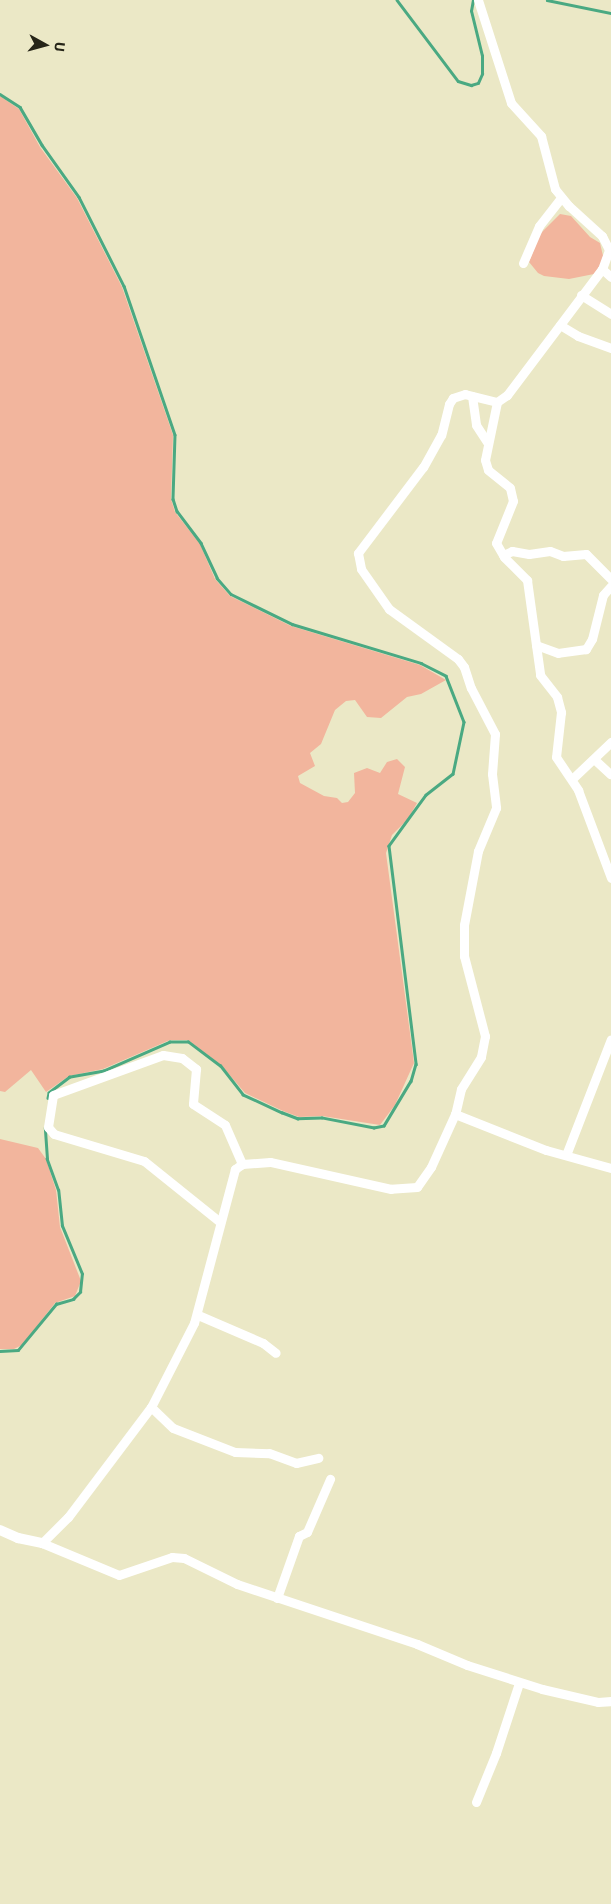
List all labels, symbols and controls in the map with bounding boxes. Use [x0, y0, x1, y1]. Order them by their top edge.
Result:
north arrow [20, 20, 70, 70]
text: U [51, 41, 69, 53]

